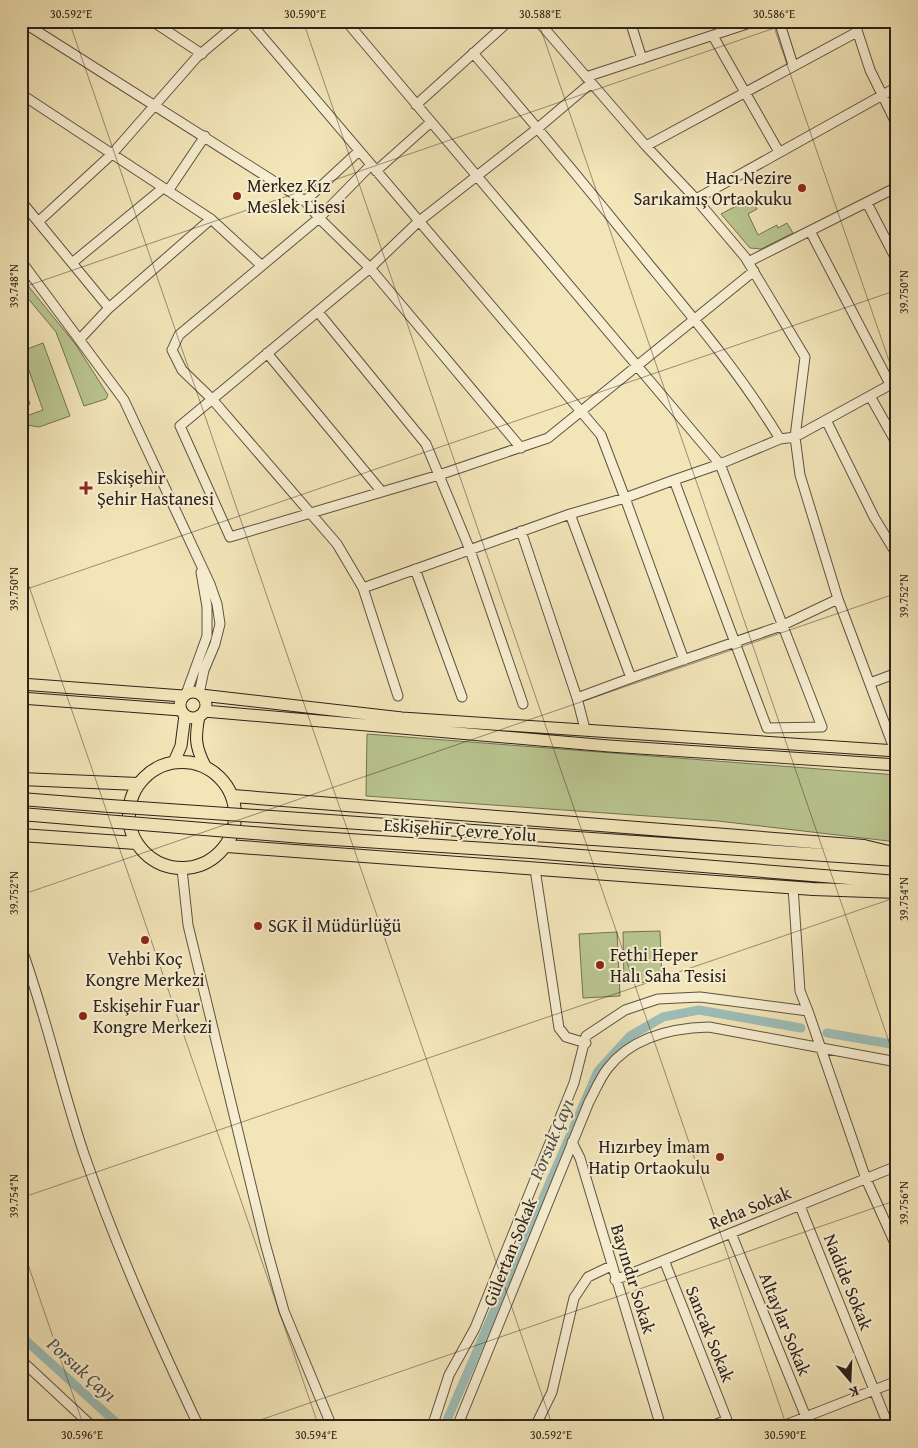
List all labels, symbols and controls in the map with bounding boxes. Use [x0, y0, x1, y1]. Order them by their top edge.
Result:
text: 30.592°E [50, 5, 92, 22]
text: 30.590°E [284, 5, 326, 22]
text: 30.588°E [519, 5, 561, 22]
text: 30.586°E [753, 5, 795, 22]
place label: Hacı Nezire Sarıkamış Ortaokuku [634, 164, 792, 212]
place label: Merkez Kız Meslek Lisesi [247, 172, 346, 220]
marker: Hacı Nezire Sarıkamış Ortaokuku [796, 182, 808, 194]
marker: Merkez Kız Meslek Lisesi [231, 190, 243, 202]
text: 39.748°N [5, 264, 22, 308]
text: 39.750°N [895, 270, 912, 314]
place label: Eskişehir Şehir Hastanesi [97, 464, 214, 512]
marker: Eskişehir Şehir Hastanesi [79, 481, 93, 495]
text: 39.750°N [5, 567, 22, 611]
text: 39.752°N [895, 574, 912, 618]
street label: Eskişehir Çevre Yolu [383, 811, 538, 848]
text: 39.752°N [5, 871, 22, 915]
text: 39.754°N [895, 877, 912, 921]
place label: SGK İl Müdürlüğü [268, 912, 402, 939]
marker: SGK İl Müdürlüğü [252, 920, 264, 932]
marker: Vehbi Koç Kongre Merkezi [139, 934, 151, 946]
place label: Fethi Heper Halı Saha Tesisi [610, 941, 727, 989]
place label: Vehbi Koç Kongre Merkezi [85, 945, 205, 993]
marker: Fethi Heper Halı Saha Tesisi [594, 959, 606, 971]
place label: Eskişehir Fuar Kongre Merkezi [93, 992, 212, 1040]
marker: Eskişehir Fuar Kongre Merkezi [77, 1010, 89, 1022]
water label: Porsuk Çayı [521, 1094, 581, 1185]
place label: Hızırbey İmam Hatip Ortaokulu [588, 1133, 710, 1181]
marker: Hızırbey İmam Hatip Ortaokulu [714, 1151, 726, 1163]
text: 39.754°N [5, 1174, 22, 1218]
street label: Reha Sokak [705, 1179, 796, 1236]
text: 39.756°N [895, 1181, 912, 1225]
street label: Gülertan Sokak [475, 1193, 544, 1310]
street label: Bayındır Sokak [604, 1221, 663, 1338]
street label: Nadide Sokak [817, 1230, 880, 1335]
street label: Altaylar Sokak [752, 1268, 819, 1380]
street label: Sancak Sokak [679, 1282, 742, 1387]
water label: Porsuk Çayı [40, 1329, 123, 1408]
north arrow [826, 1356, 876, 1406]
text: K [847, 1381, 862, 1403]
text: 30.596°E [61, 1426, 103, 1443]
text: 30.594°E [295, 1426, 337, 1443]
text: 30.592°E [530, 1426, 572, 1443]
text: 30.590°E [764, 1426, 806, 1443]

